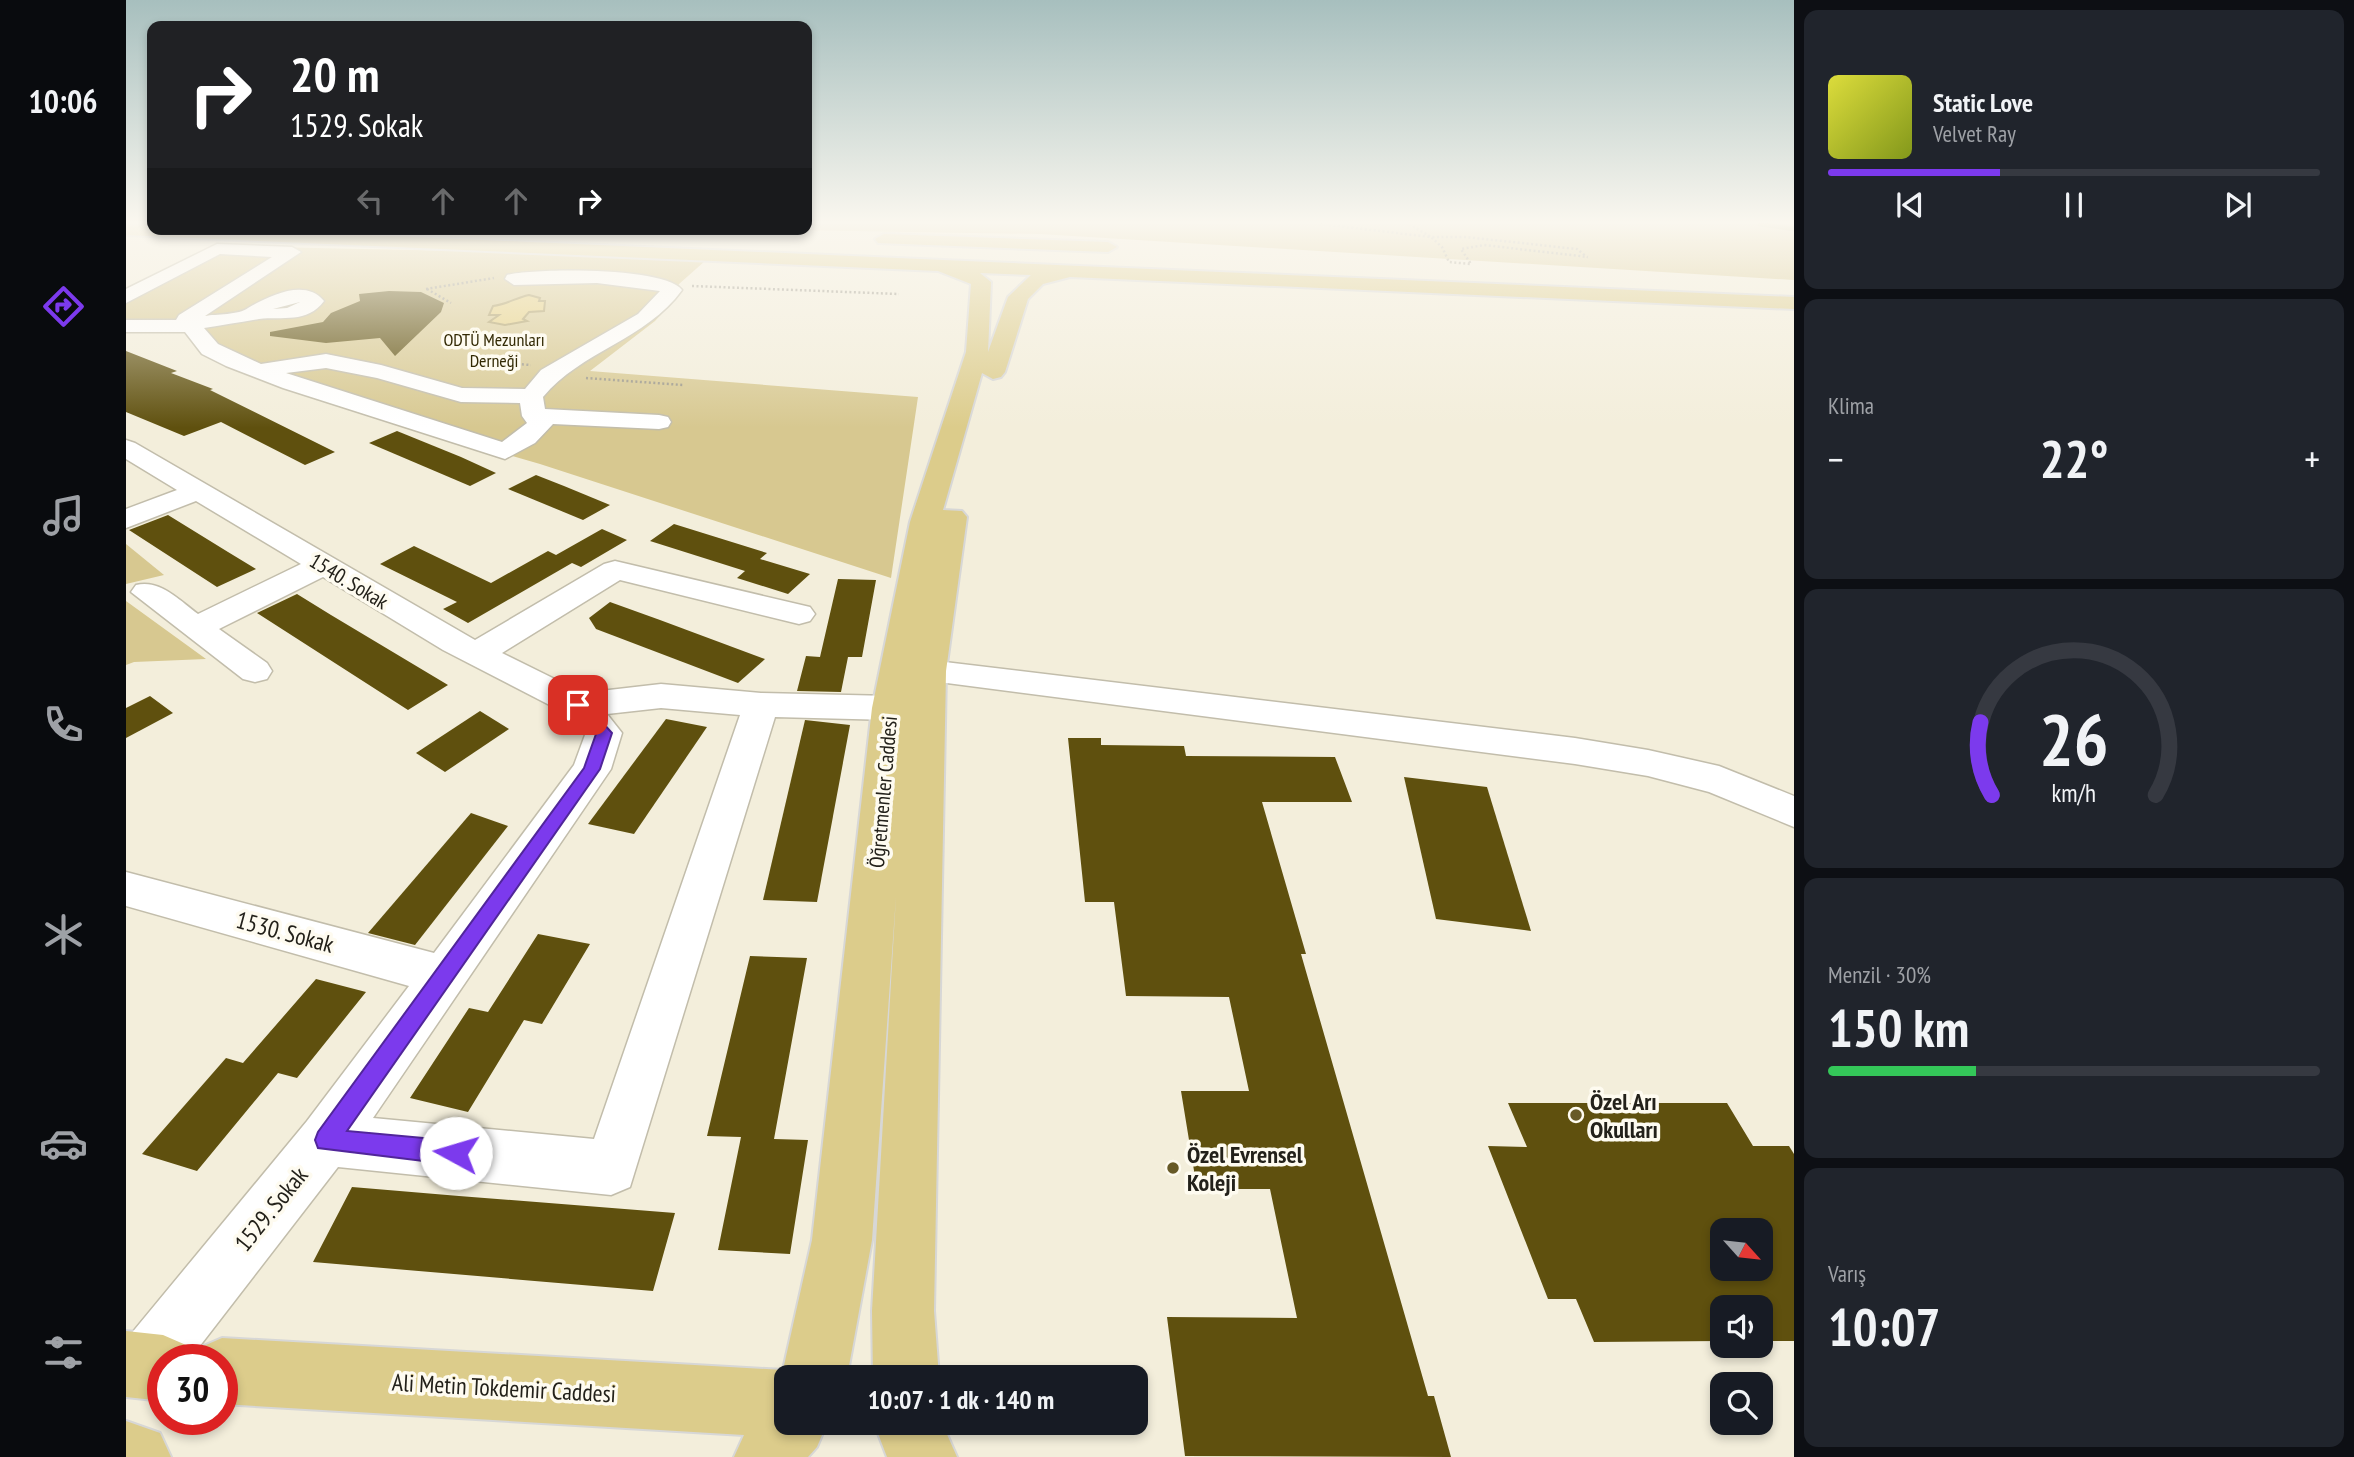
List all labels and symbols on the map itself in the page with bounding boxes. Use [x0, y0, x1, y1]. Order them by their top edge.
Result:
park label: ODTÜ Mezunları Derneği [443, 328, 545, 372]
street label: 1540. Sokak [305, 547, 393, 615]
pin [548, 675, 608, 735]
street label: Öğretmenler Caddesi [863, 715, 903, 869]
street label: 1530. Sokak [233, 904, 338, 960]
place label: Özel Arı Okulları [1590, 1086, 1658, 1145]
marker: Özel Arı Okulları [1568, 1107, 1584, 1123]
position arrow [419, 1116, 493, 1190]
place label: Özel Evrensel Koleji [1187, 1139, 1303, 1198]
street label: 1529. Sokak [228, 1160, 315, 1258]
marker: Özel Evrensel Koleji [1165, 1160, 1181, 1176]
north arrow [1710, 1218, 1773, 1281]
speed limit sign: 30 [147, 1344, 238, 1435]
street label: Ali Metin Tokdemir Caddesi [391, 1367, 617, 1409]

